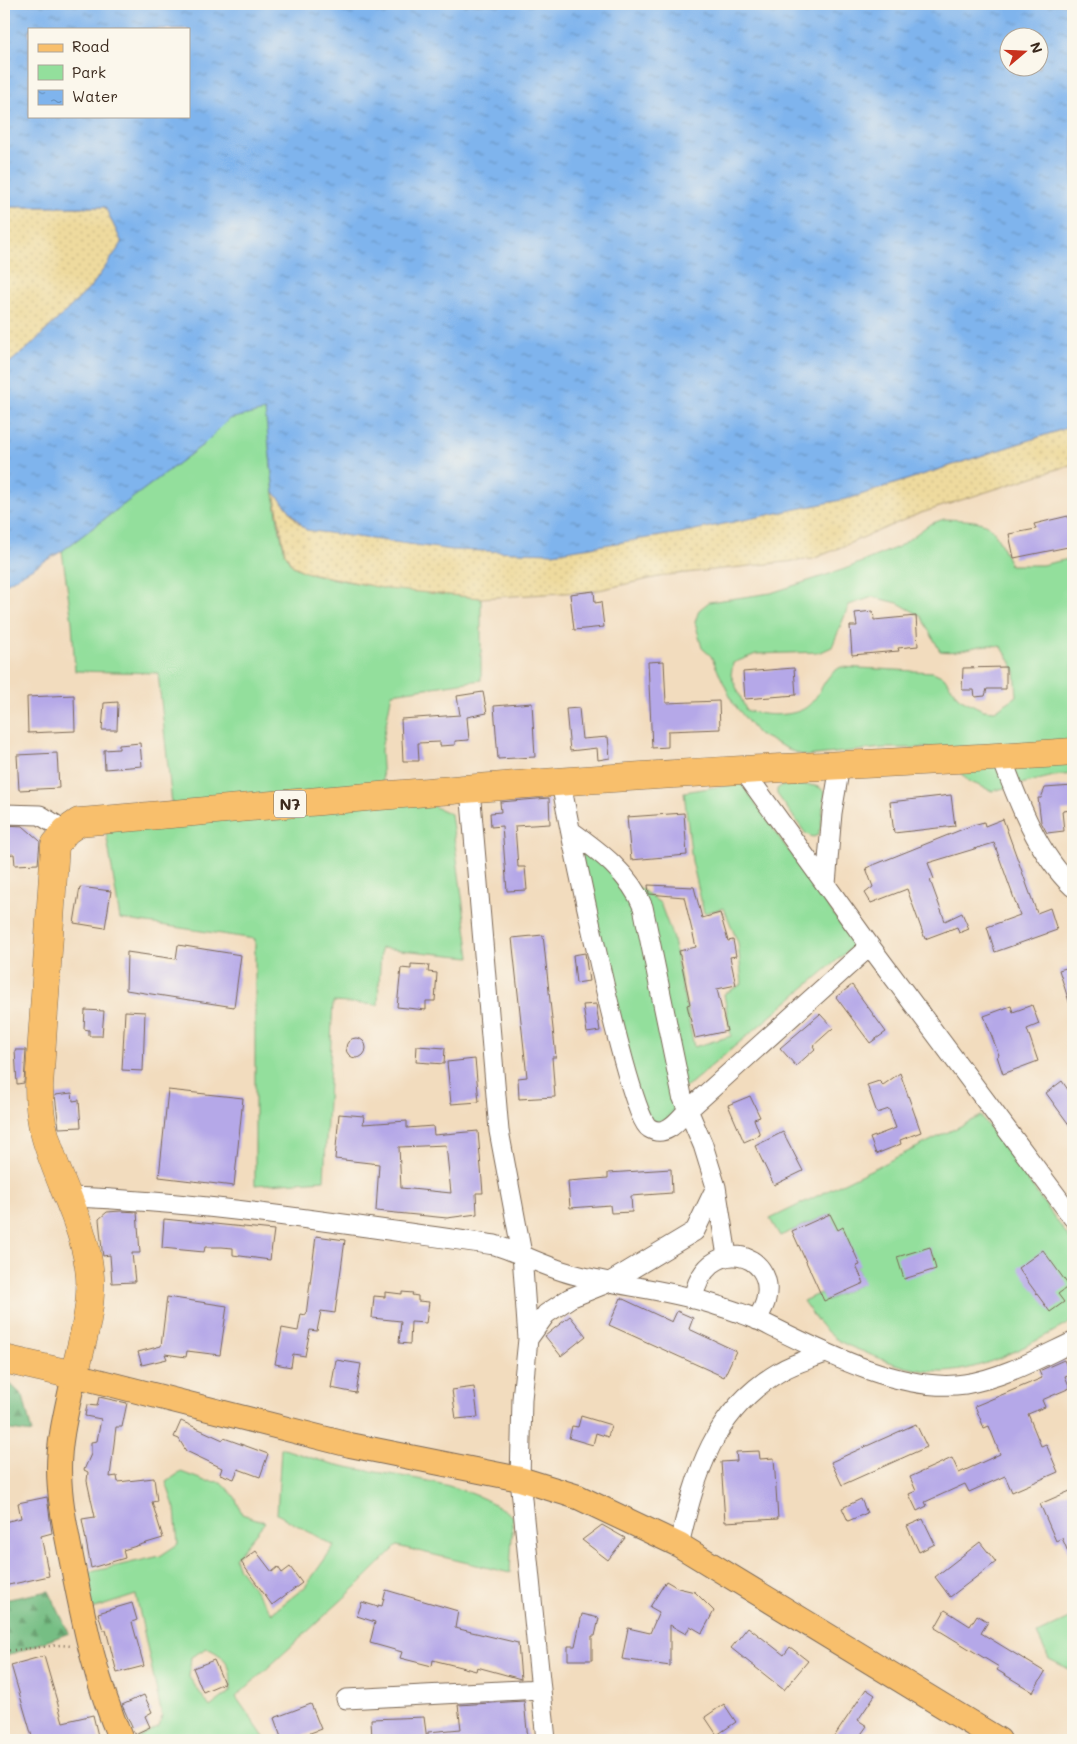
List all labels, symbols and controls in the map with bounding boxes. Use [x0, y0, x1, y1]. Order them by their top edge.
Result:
legend [28, 28, 190, 118]
north arrow [1000, 28, 1050, 78]
text: Road [72, 36, 109, 56]
text: N [1026, 39, 1047, 56]
text: Park [72, 62, 106, 82]
text: Water [72, 86, 118, 106]
road number: N7 [274, 791, 306, 818]

